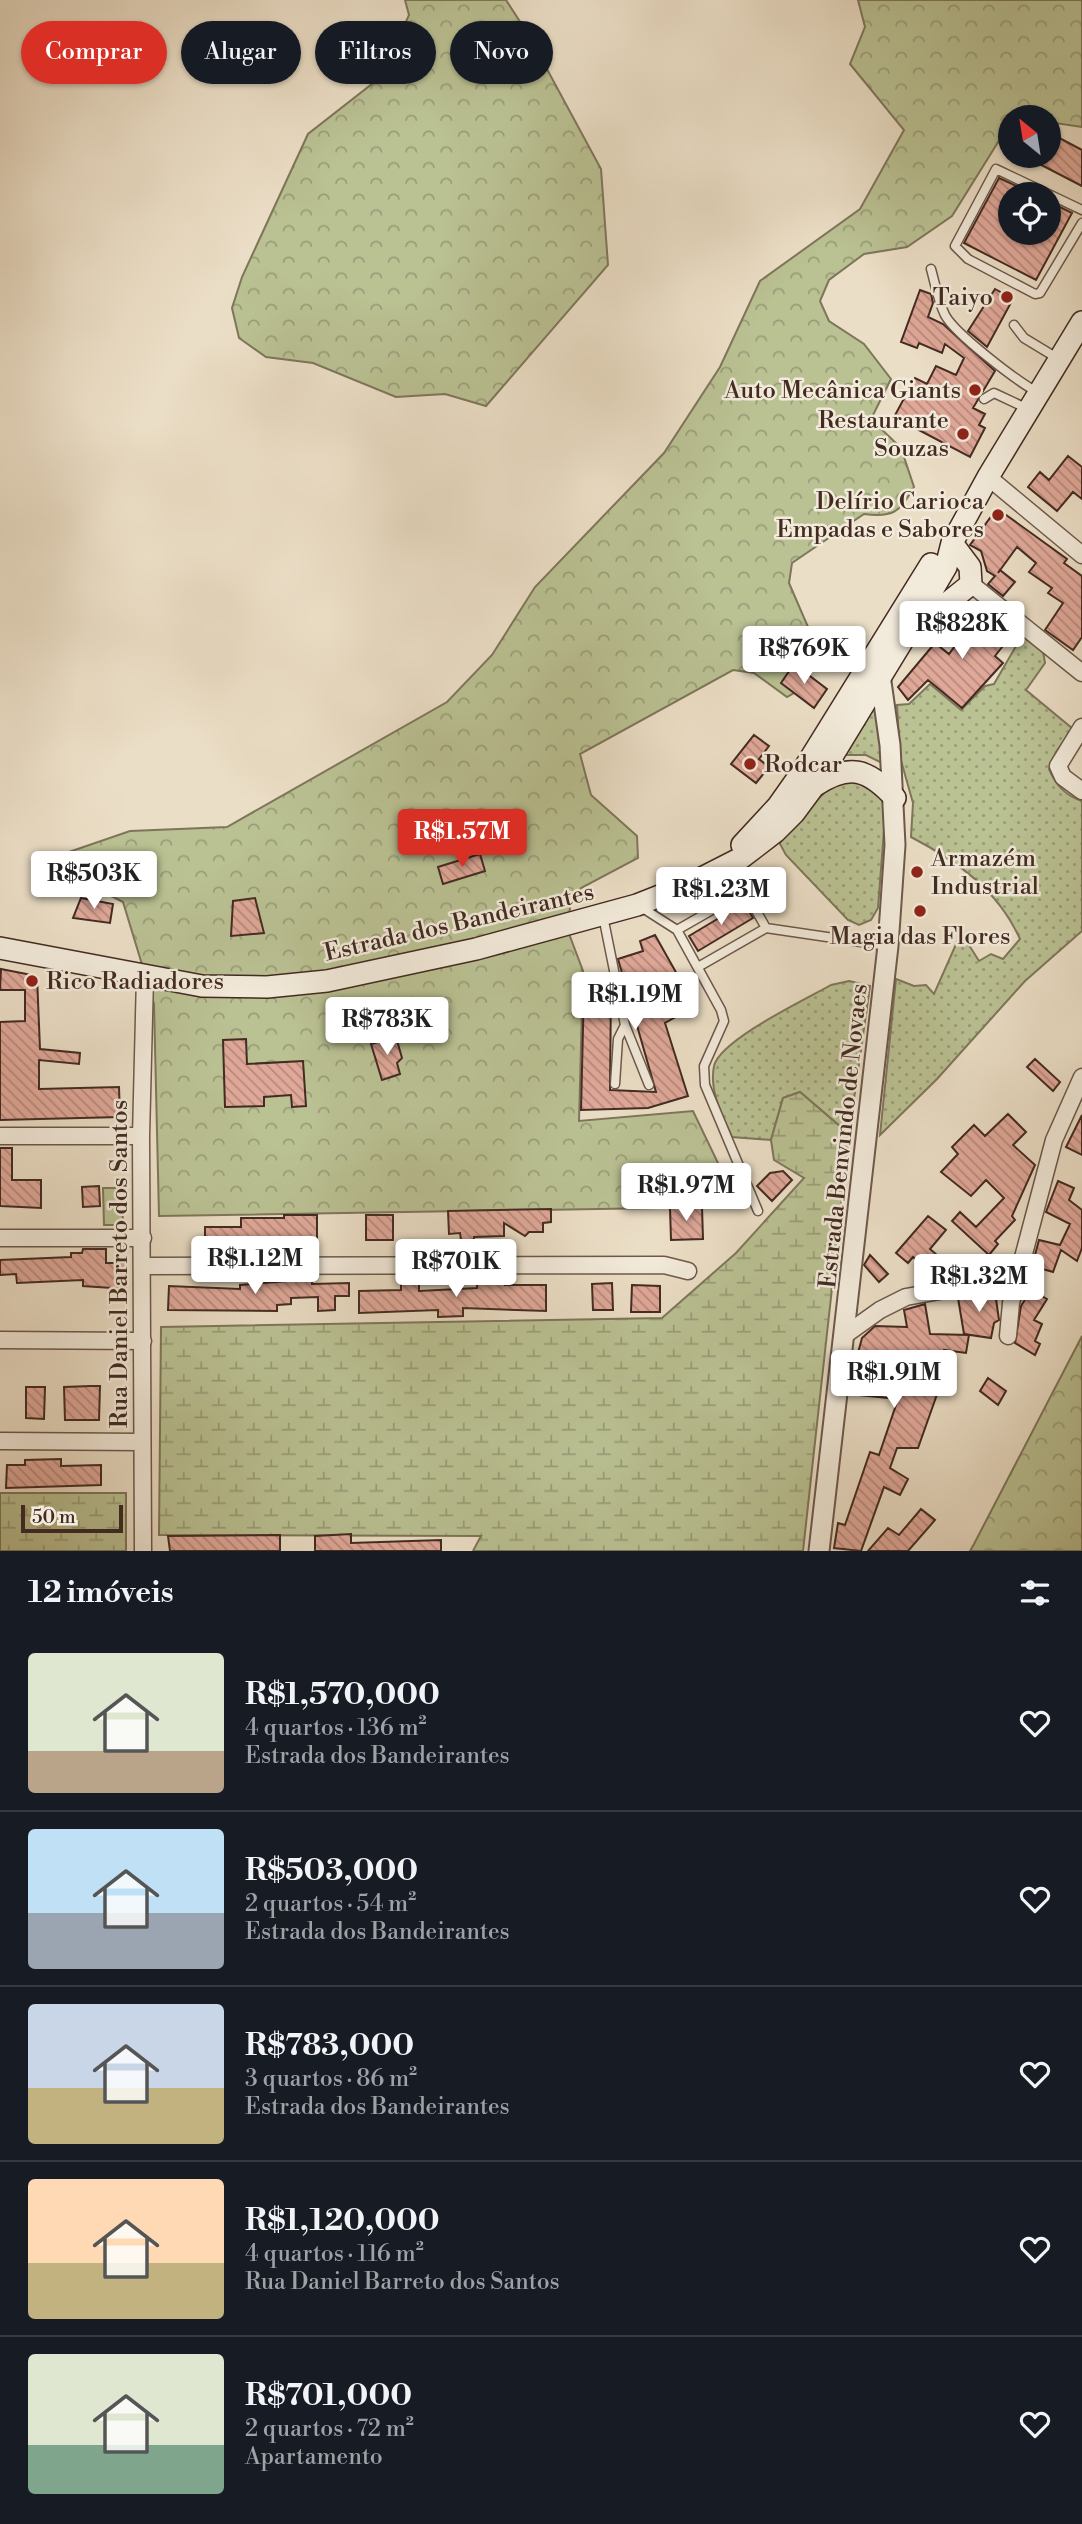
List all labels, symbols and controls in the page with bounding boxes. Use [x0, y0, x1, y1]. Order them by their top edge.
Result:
chip: Comprar [21, 21, 167, 84]
chip: Alugar [181, 21, 301, 84]
chip: Filtros [315, 21, 436, 84]
chip: Novo [450, 21, 553, 84]
north arrow [998, 105, 1060, 168]
map controls [998, 105, 1061, 245]
button: locate [998, 182, 1061, 245]
place label: Taiyo [933, 283, 993, 313]
marker: Taiyo [999, 289, 1015, 305]
place label: Auto Mecânica Giants [723, 376, 961, 406]
marker: Auto Mecânica Giants [967, 382, 983, 398]
place label: Restaurante Souzas [818, 406, 949, 464]
marker: Restaurante Souzas [955, 426, 971, 442]
place label: Delírio Carioca Empadas e Sabores [776, 487, 985, 545]
marker: Delírio Carioca Empadas e Sabores [990, 507, 1006, 523]
pin: R$828K [905, 602, 1019, 661]
text: R$828K [915, 610, 1009, 638]
pin: R$769K [747, 626, 861, 686]
text: R$769K [759, 635, 849, 663]
place label: Rodcar [764, 750, 842, 780]
marker: Rodcar [742, 756, 758, 772]
pin: R$1.57M [397, 810, 527, 869]
text: R$1.57M [414, 818, 510, 846]
place label: Armazém Industrial [930, 844, 1039, 902]
pin: R$503K [37, 852, 151, 911]
text: R$503K [47, 860, 141, 888]
marker: Armazém Industrial [909, 864, 925, 880]
pin: R$1.23M [656, 867, 786, 927]
text: R$1.23M [672, 876, 770, 904]
street label: Estrada dos Bandeirantes [321, 877, 597, 969]
marker: Magia das Flores [912, 903, 928, 919]
place label: Magia das Flores [829, 922, 1011, 952]
place label: Rico Radiadores [46, 967, 224, 997]
pin: R$1.19M [570, 972, 700, 1032]
marker: Rico Radiadores [24, 973, 40, 989]
text: R$1.19M [588, 981, 682, 1009]
street label: Estrada Benvindo de Novaes [813, 982, 875, 1290]
pin: R$783K [330, 998, 444, 1057]
text: R$783K [341, 1006, 433, 1034]
street label: Rua Daniel Barreto dos Santos [105, 1100, 135, 1428]
pin: R$1.97M [621, 1164, 751, 1223]
text: R$1.97M [637, 1172, 735, 1200]
pin: R$1.12M [190, 1236, 320, 1296]
pin: R$701K [399, 1240, 513, 1299]
text: R$1.12M [207, 1245, 303, 1273]
text: R$701K [411, 1248, 501, 1276]
pin: R$1.32M [914, 1254, 1044, 1314]
text: R$1.32M [930, 1263, 1028, 1291]
pin: R$1.91M [829, 1350, 959, 1410]
text: R$1.91M [847, 1359, 941, 1387]
scale bar [21, 1502, 122, 1534]
text: 50 m [32, 1505, 76, 1529]
text: 12 imóveis [28, 1574, 174, 1612]
icon: filters [1016, 1574, 1054, 1612]
text: R$1,570,000 [245, 1676, 440, 1714]
icon: home [84, 1681, 168, 1765]
icon: heart [1016, 1704, 1054, 1742]
text: 4 quartos · 136 m² [245, 1714, 427, 1742]
text: Estrada dos Bandeirantes [245, 1742, 510, 1770]
text: R$503,000 [245, 1852, 418, 1890]
icon: home [84, 1857, 168, 1941]
icon: heart [1016, 1880, 1054, 1918]
text: 2 quartos · 54 m² [245, 1890, 416, 1918]
text: Estrada dos Bandeirantes [245, 1918, 510, 1946]
text: R$783,000 [245, 2027, 414, 2065]
icon: home [84, 2032, 168, 2116]
icon: heart [1016, 2055, 1054, 2093]
text: 3 quartos · 86 m² [245, 2065, 417, 2093]
text: Estrada dos Bandeirantes [245, 2093, 510, 2121]
text: R$1,120,000 [245, 2202, 440, 2240]
icon: home [84, 2207, 168, 2291]
icon: heart [1016, 2230, 1054, 2268]
text: 4 quartos · 116 m² [245, 2240, 424, 2268]
text: Rua Daniel Barreto dos Santos [245, 2268, 560, 2296]
text: R$701,000 [245, 2377, 412, 2415]
icon: home [84, 2382, 168, 2466]
icon: heart [1016, 2405, 1054, 2443]
text: 2 quartos · 72 m² [245, 2415, 414, 2443]
text: Apartamento [245, 2443, 383, 2471]

